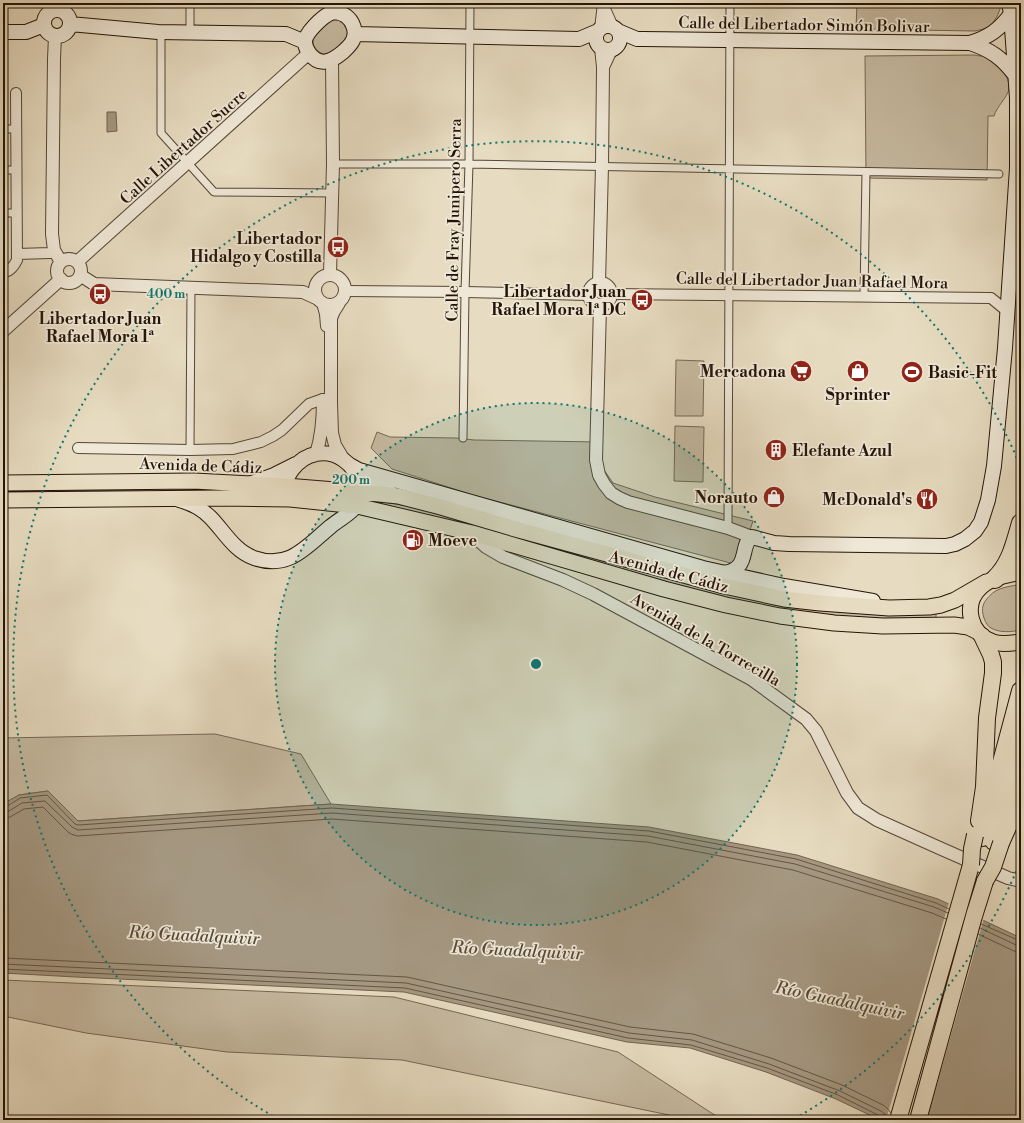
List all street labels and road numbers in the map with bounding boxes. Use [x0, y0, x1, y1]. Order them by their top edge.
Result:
street label: Calle del Libertador Simón Bolivar [678, 13, 930, 37]
street label: Calle Libertador Sucre [116, 84, 251, 209]
street label: Calle de Fray Junipero Serra [442, 117, 466, 322]
street label: Calle del Libertador Juan Rafael Mora [676, 269, 949, 293]
street label: Avenida de Cádiz [138, 454, 263, 478]
street label: Avenida de Cádiz [606, 546, 731, 598]
street label: Avenida de la Torrecilla [626, 588, 785, 691]

